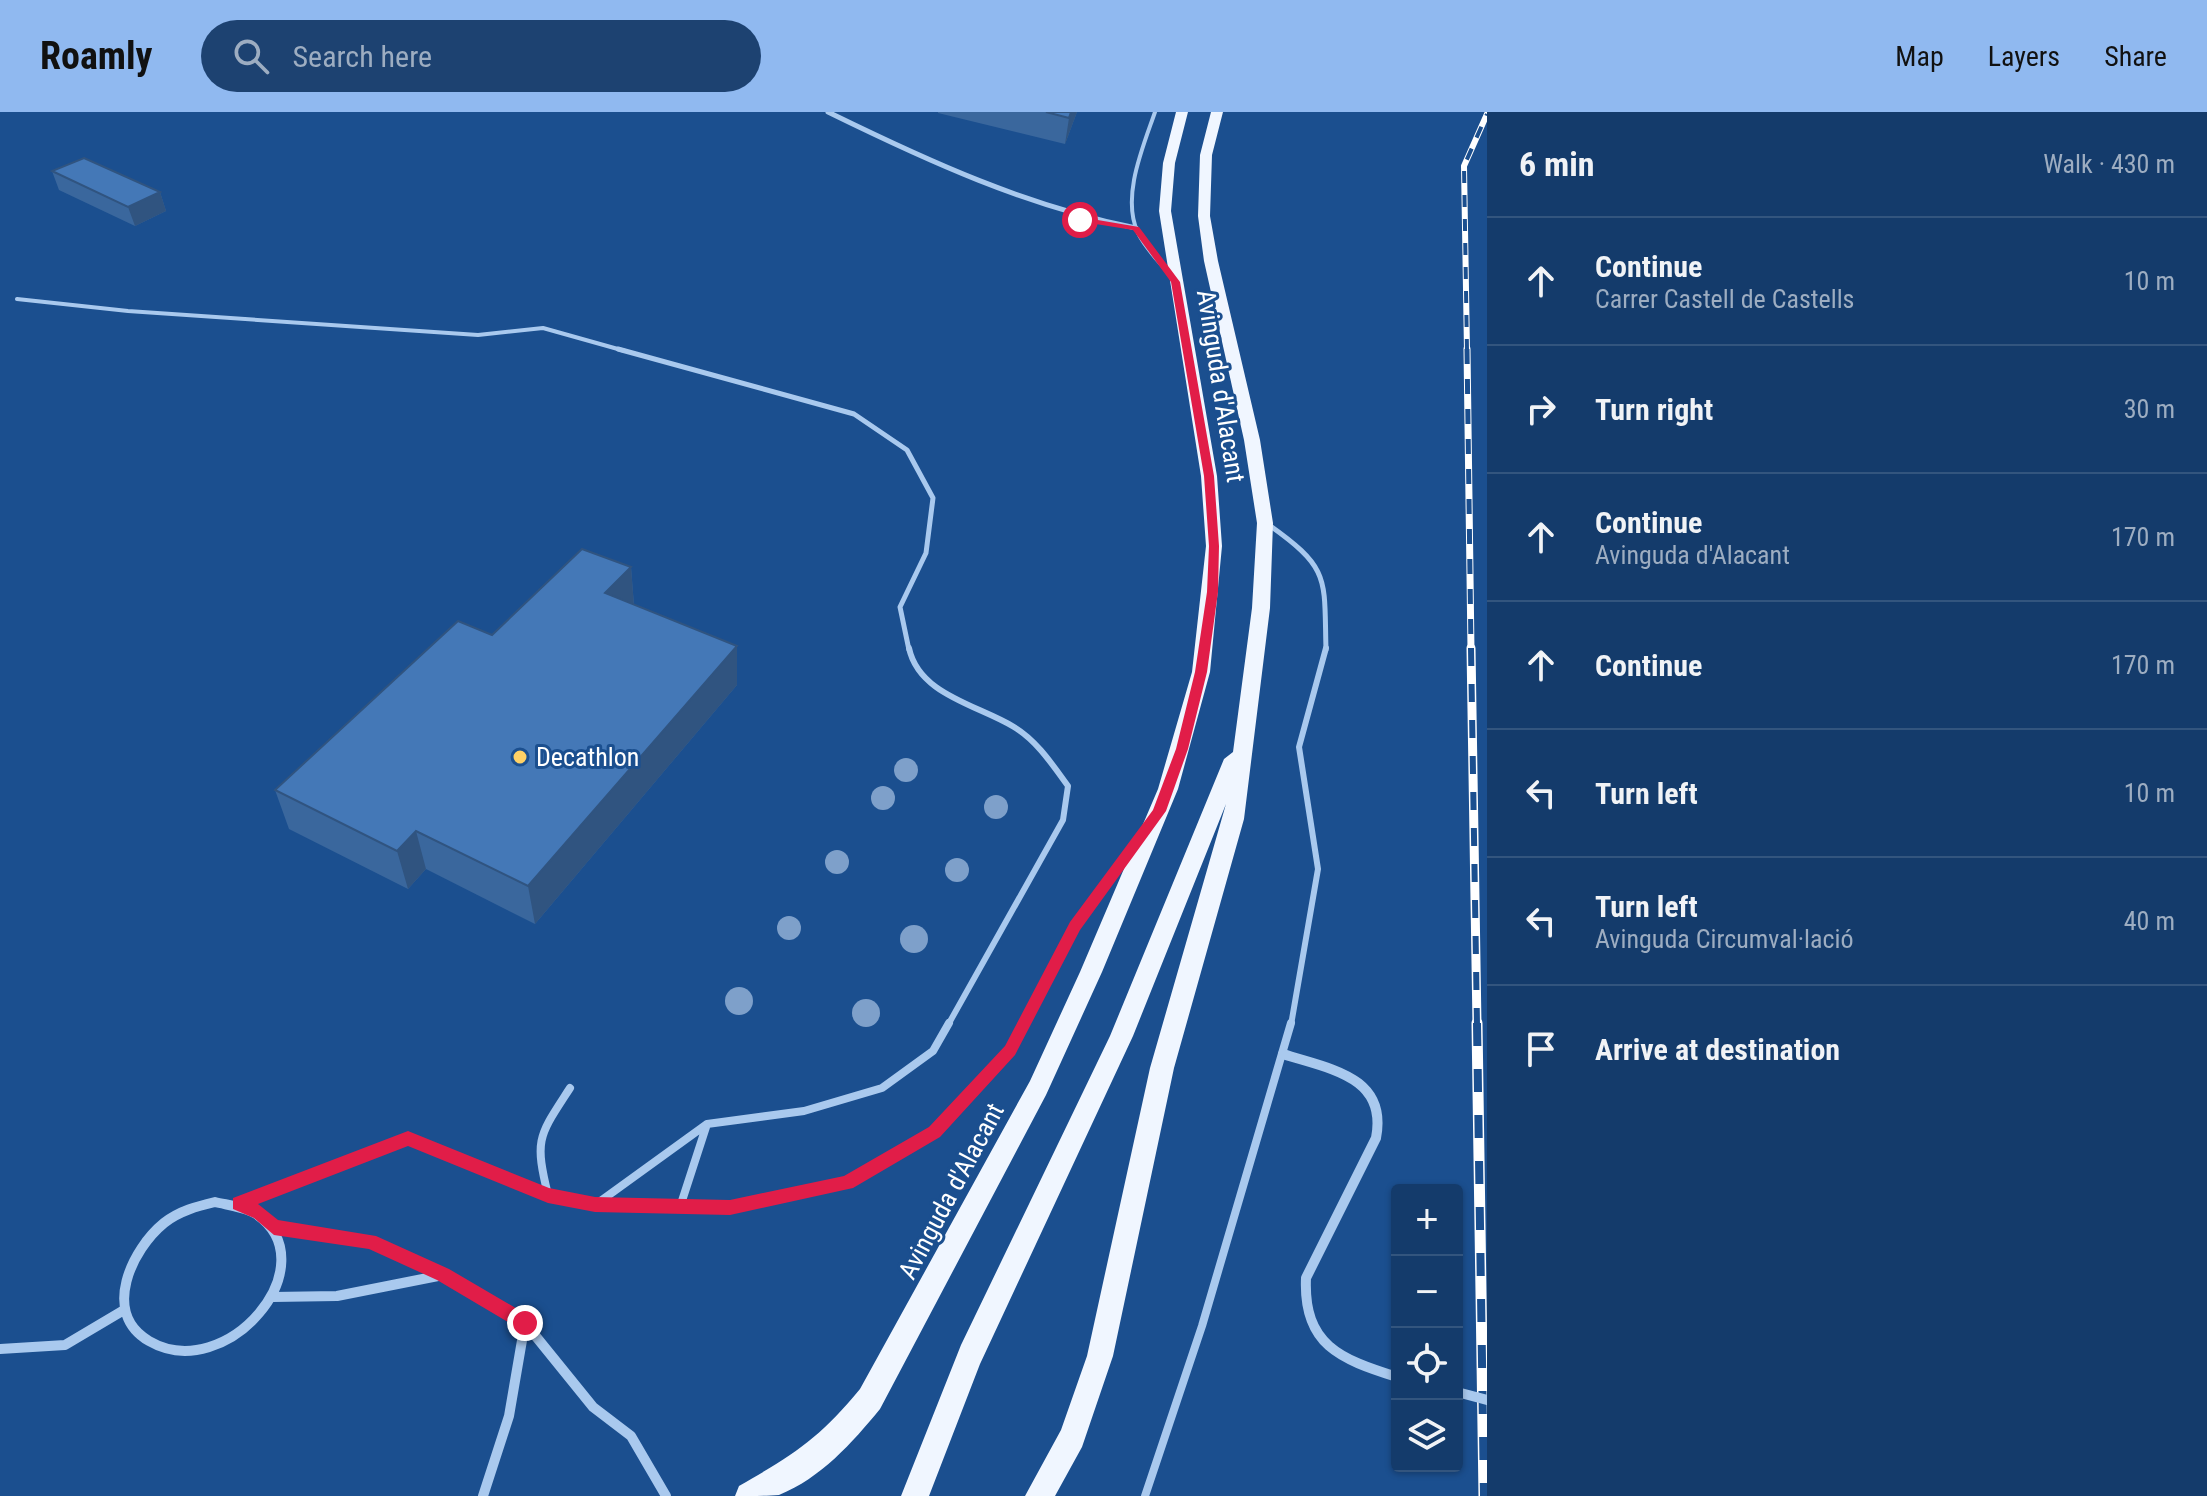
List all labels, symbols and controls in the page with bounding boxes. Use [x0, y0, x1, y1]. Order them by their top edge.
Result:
search box [201, 20, 761, 92]
text: Roamly [40, 34, 153, 78]
icon: search [229, 34, 273, 78]
text: Search here [293, 39, 432, 74]
text: Map [1895, 40, 1944, 73]
text: Layers [1988, 40, 2060, 73]
text: Share [2104, 40, 2167, 73]
text: 6 min [1519, 144, 1595, 184]
text: Walk · 430 m [2043, 149, 2175, 179]
route start [1062, 202, 1098, 238]
text: Continue [1595, 249, 1702, 284]
icon: ahead [1519, 259, 1563, 303]
text: 10 m [2124, 266, 2175, 296]
text: Carrer Castell de Castells [1595, 284, 1854, 314]
street label: Avinguda d'Alacant [1191, 287, 1251, 485]
icon: right [1519, 387, 1563, 431]
text: Turn right [1595, 392, 1713, 427]
text: 30 m [2124, 394, 2175, 424]
text: Continue [1595, 505, 1702, 540]
icon: ahead [1519, 515, 1563, 559]
text: 170 m [2111, 522, 2175, 552]
text: Avinguda d'Alacant [1595, 540, 1790, 570]
icon: ahead [1519, 643, 1563, 687]
text: Continue [1595, 648, 1702, 683]
text: 170 m [2111, 650, 2175, 680]
place label: Decathlon [536, 742, 639, 772]
marker: Decathlon [511, 748, 529, 766]
icon: left [1519, 771, 1563, 815]
text: Turn left [1595, 776, 1698, 811]
text: 10 m [2124, 778, 2175, 808]
text: Turn left [1595, 889, 1698, 924]
icon: left [1519, 899, 1563, 943]
text: 40 m [2124, 906, 2175, 936]
text: Avinguda Circumval·lació [1595, 924, 1853, 954]
icon: arrive [1519, 1027, 1563, 1071]
text: Arrive at destination [1595, 1032, 1840, 1067]
street label: Avinguda d'Alacant [892, 1098, 1010, 1284]
map controls [1391, 1184, 1463, 1472]
button: + [1391, 1184, 1463, 1256]
button: − [1391, 1256, 1463, 1328]
route end [507, 1305, 543, 1341]
button: locate [1391, 1328, 1463, 1400]
button: layers [1391, 1400, 1463, 1472]

